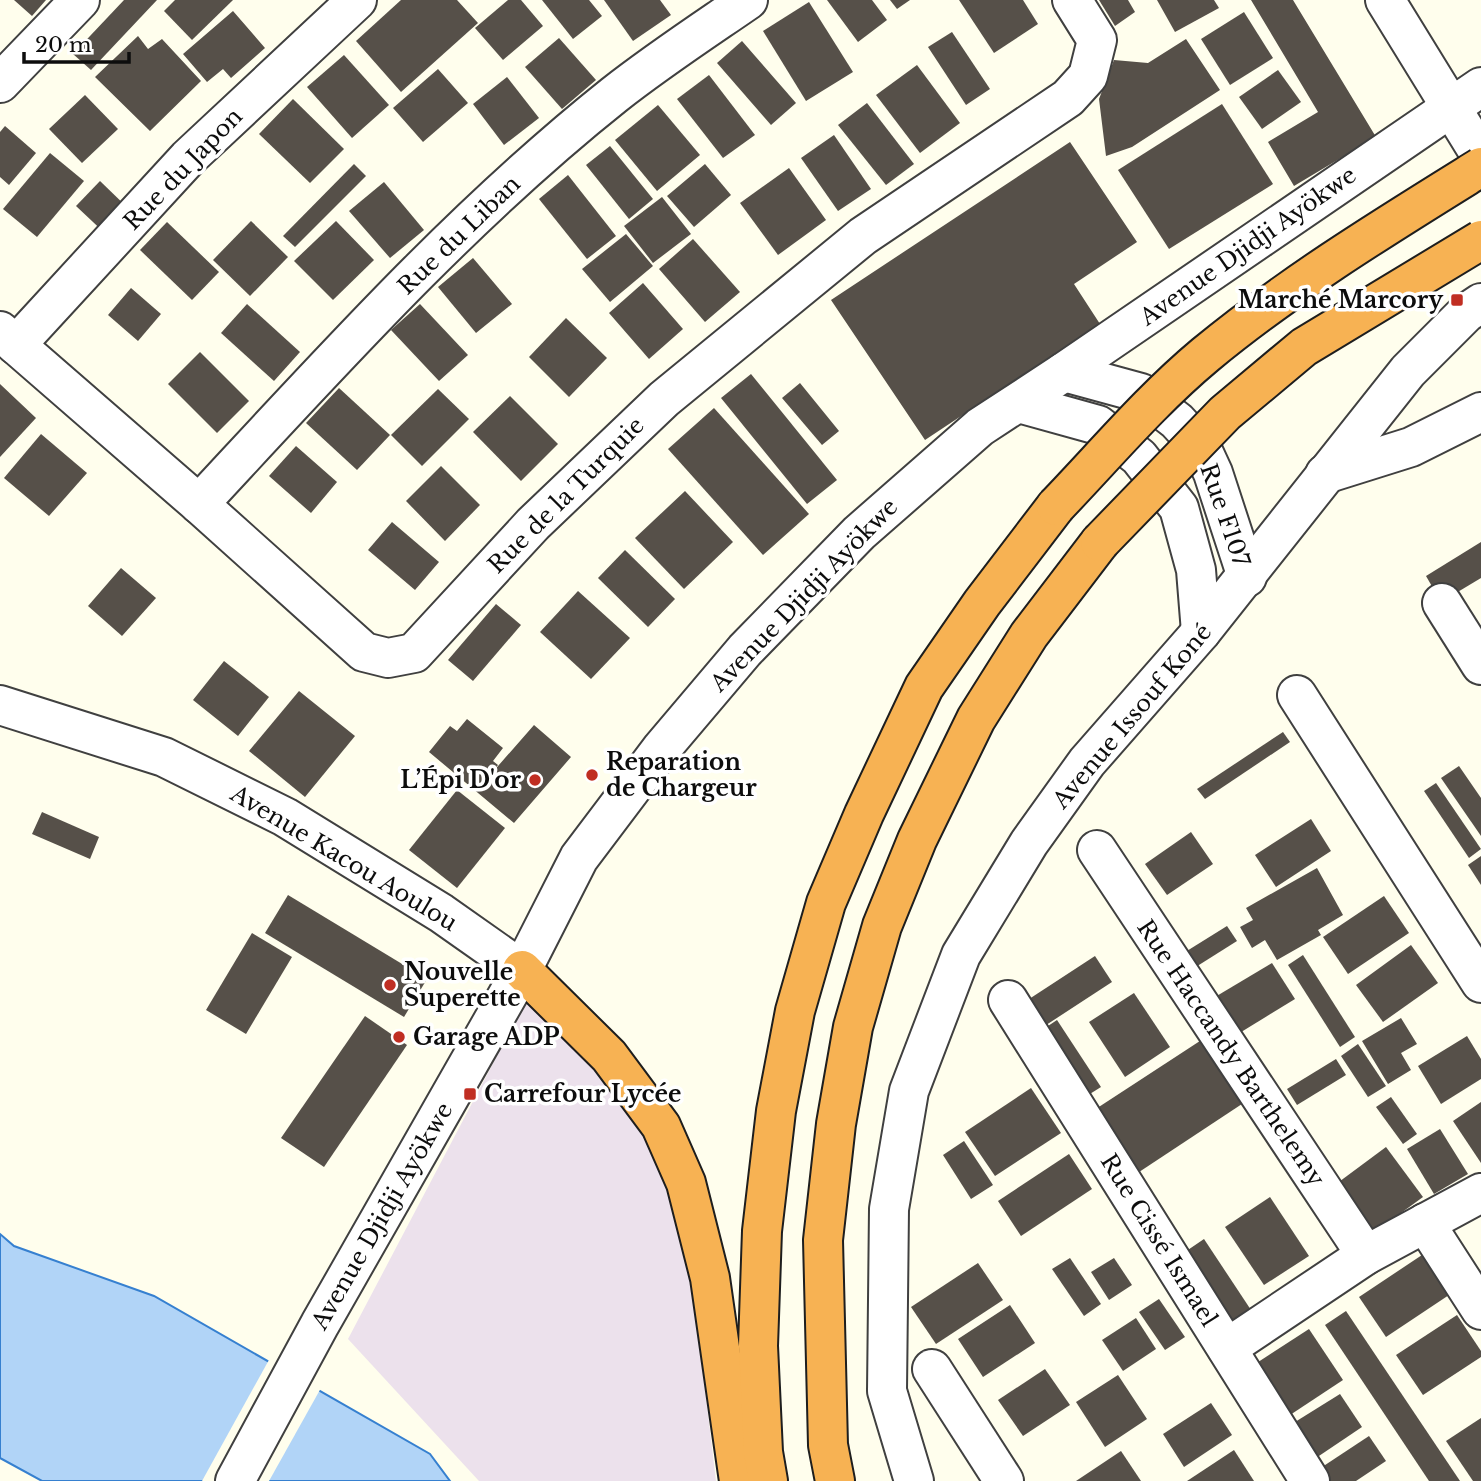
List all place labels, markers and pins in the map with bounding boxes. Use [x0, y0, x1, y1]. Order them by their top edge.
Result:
place label: Marché Marcory [1238, 286, 1444, 314]
marker: Marché Marcory [1449, 292, 1465, 308]
place label: Reparation de Chargeur [606, 748, 757, 802]
place label: L’Épi D'or [400, 765, 522, 794]
marker: Reparation de Chargeur [584, 767, 600, 783]
marker: L’Épi D'or [527, 772, 543, 788]
place label: Nouvelle Superette [404, 958, 521, 1012]
marker: Nouvelle Superette [382, 977, 398, 993]
place label: Garage ADP [413, 1023, 560, 1051]
marker: Garage ADP [391, 1029, 407, 1045]
place label: Carrefour Lycée [484, 1080, 681, 1108]
marker: Carrefour Lycée [462, 1086, 478, 1102]

